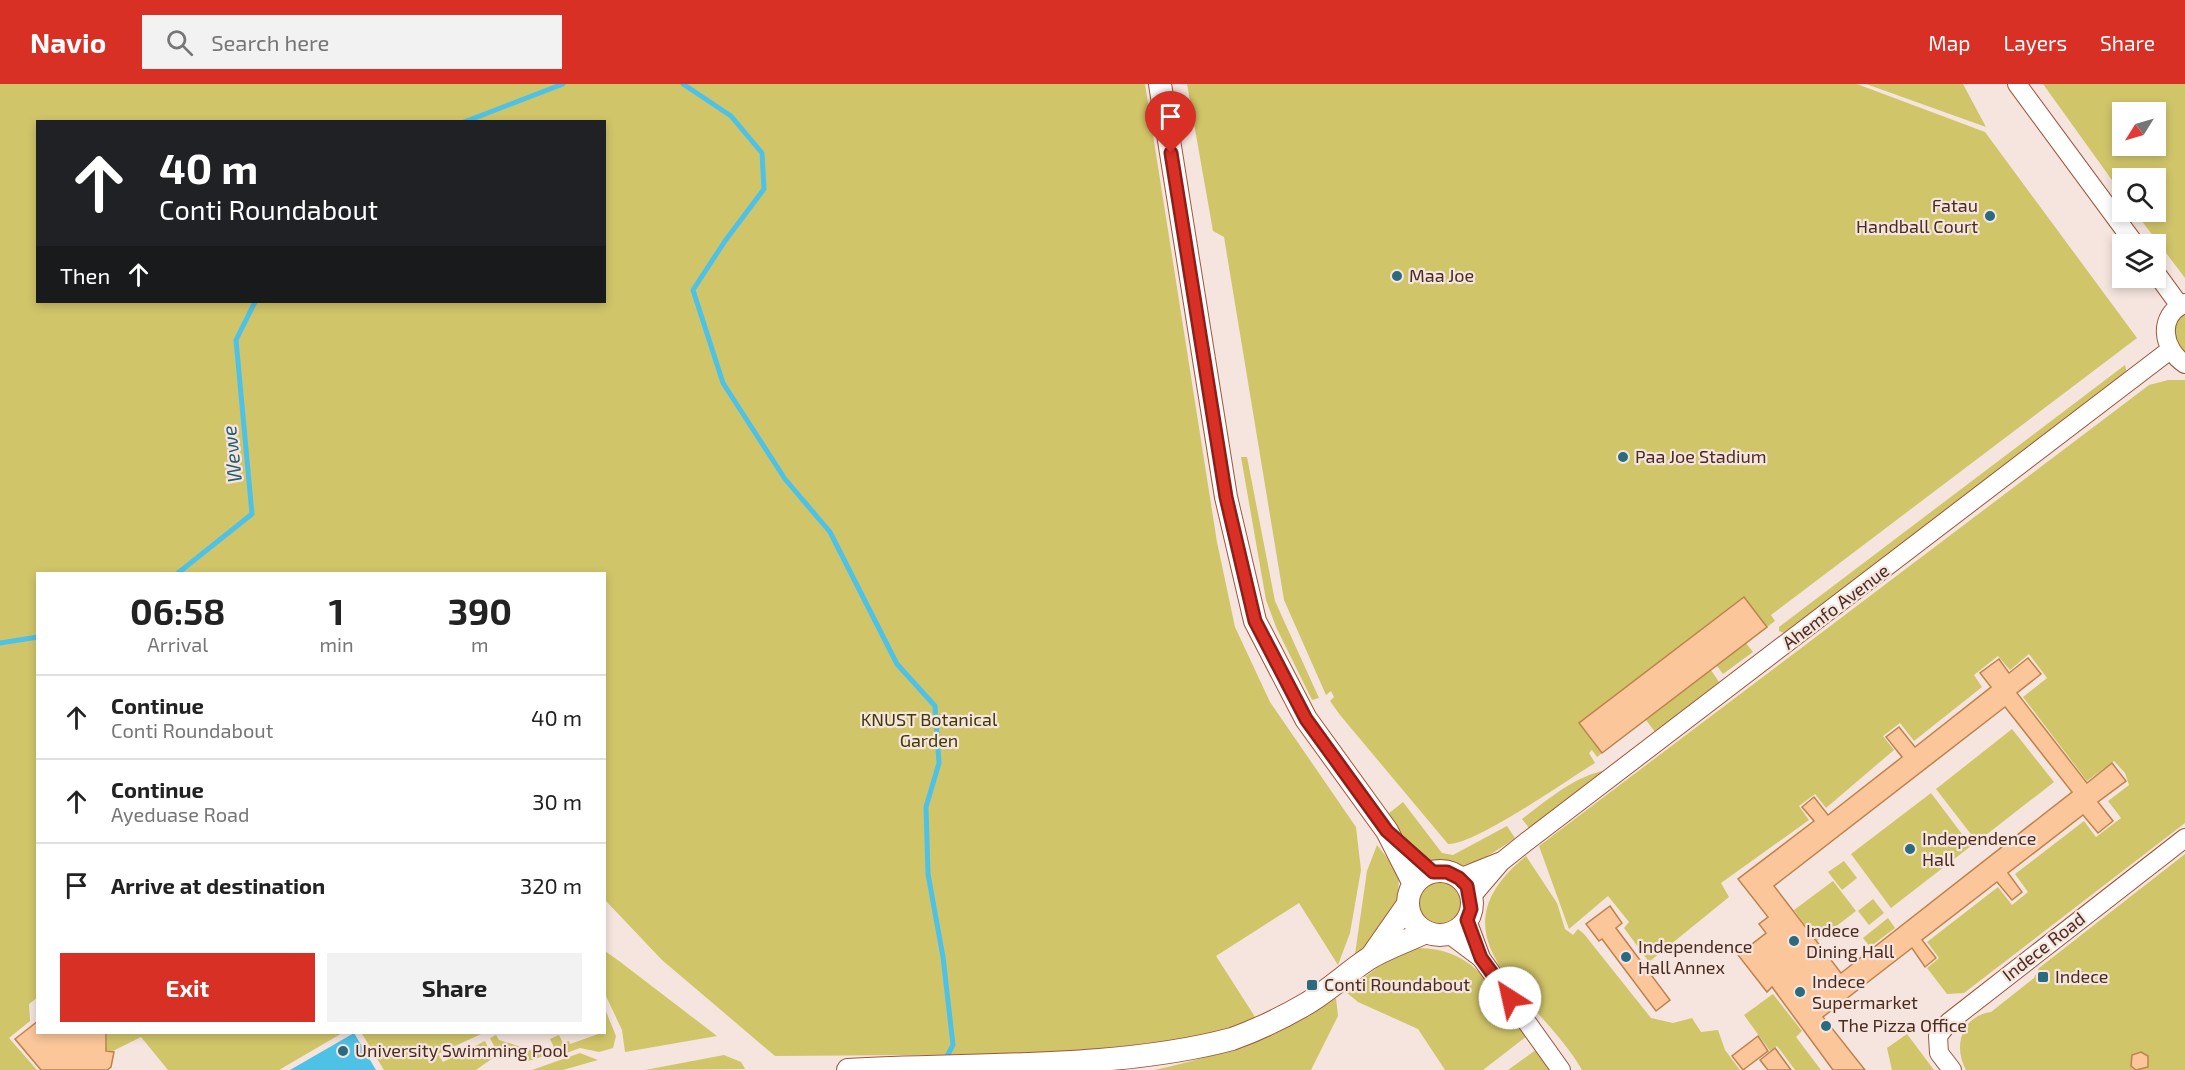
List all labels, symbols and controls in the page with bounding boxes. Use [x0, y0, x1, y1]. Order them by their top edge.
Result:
search box [142, 15, 562, 69]
text: Navio [30, 25, 106, 59]
icon: search [163, 26, 196, 59]
text: Search here [211, 29, 329, 55]
text: Map [1928, 30, 1970, 55]
text: Layers [2003, 30, 2067, 55]
text: Share [2100, 30, 2155, 55]
pin [1145, 91, 1196, 153]
icon: arrive [1154, 100, 1187, 133]
north arrow [2112, 102, 2166, 156]
map controls [2112, 102, 2166, 288]
text: 40 m [159, 142, 258, 192]
icon: ahead [60, 144, 138, 222]
button: search [2112, 168, 2166, 222]
text: Conti Roundabout [159, 193, 378, 225]
place label: Fatau Handball Court [1856, 194, 1978, 237]
marker: Fatau Handball Court [1983, 209, 1997, 223]
button: layers [2112, 234, 2166, 288]
icon: ahead [122, 258, 155, 291]
text: Then [60, 262, 110, 288]
place label: Maa Joe [1409, 264, 1474, 286]
marker: Maa Joe [1390, 269, 1404, 283]
water label: Wewe [216, 424, 246, 484]
place label: Paa Joe Stadium [1635, 445, 1767, 467]
marker: Paa Joe Stadium [1616, 450, 1630, 464]
street label: Ahemfo Avenue [1778, 559, 1893, 653]
text: 06:58 [130, 589, 226, 632]
text: 1 [329, 589, 344, 632]
text: 390 [448, 589, 512, 632]
text: Arrival [147, 632, 208, 656]
text: min [320, 632, 354, 656]
text: m [471, 632, 489, 656]
text: Continue [111, 692, 204, 718]
icon: ahead [60, 701, 93, 734]
text: 40 m [531, 704, 582, 730]
park label: KNUST Botanical Garden [861, 708, 998, 751]
text: Conti Roundabout [111, 718, 273, 742]
text: Continue [111, 776, 204, 802]
icon: ahead [60, 785, 93, 818]
text: 30 m [532, 788, 582, 814]
text: Ayeduase Road [111, 802, 250, 826]
place label: Independence Hall [1922, 827, 2036, 870]
marker: Independence Hall [1903, 842, 1917, 856]
icon: arrive [60, 869, 93, 902]
text: Arrive at destination [111, 872, 325, 898]
text: 320 m [520, 872, 582, 898]
street label: Indece Road [1998, 908, 2090, 986]
place label: Indece Dining Hall [1806, 919, 1895, 962]
marker: Indece Dining Hall [1787, 934, 1801, 948]
place label: Independence Hall Annex [1638, 935, 1752, 978]
marker: Independence Hall Annex [1619, 950, 1633, 964]
button: Exit [60, 953, 315, 1022]
button: Share [327, 953, 582, 1022]
position arrow [1478, 966, 1542, 1030]
place label: Indece [2055, 966, 2108, 988]
place label: Indece Supermarket [1812, 970, 1918, 1013]
marker: Indece [2036, 970, 2050, 984]
place label: Conti Roundabout [1324, 973, 1470, 995]
marker: Conti Roundabout [1305, 978, 1319, 992]
marker: Indece Supermarket [1793, 985, 1807, 999]
place label: The Pizza Office [1838, 1014, 1967, 1036]
marker: The Pizza Office [1819, 1019, 1833, 1033]
place label: University Swimming Pool [355, 1039, 569, 1061]
marker: University Swimming Pool [336, 1044, 350, 1058]

